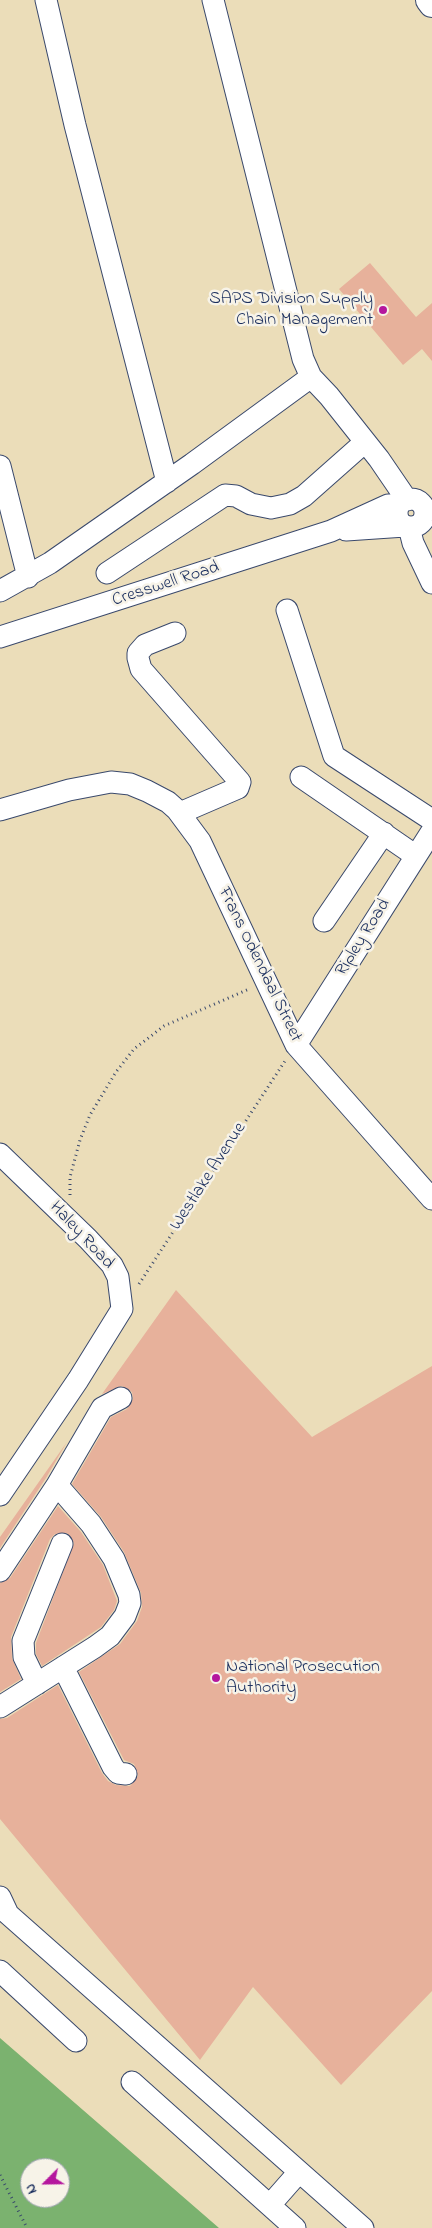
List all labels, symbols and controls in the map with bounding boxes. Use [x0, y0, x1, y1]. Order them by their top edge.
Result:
place label: SAPS Division Supply Chain Management [209, 289, 373, 332]
marker: SAPS Division Supply Chain Management [377, 304, 389, 316]
street label: Cresswell Road [110, 558, 222, 612]
street label: Frans Odendaal Street [212, 884, 306, 1046]
street label: Ripley Road [332, 895, 396, 981]
street label: Westlake Avenue [166, 1119, 252, 1235]
street label: Haley Road [44, 1198, 118, 1274]
place label: National Prosecution Authority [226, 1657, 380, 1700]
marker: National Prosecution Authority [210, 1672, 222, 1684]
north arrow [20, 2158, 70, 2208]
text: N [20, 2180, 43, 2197]

